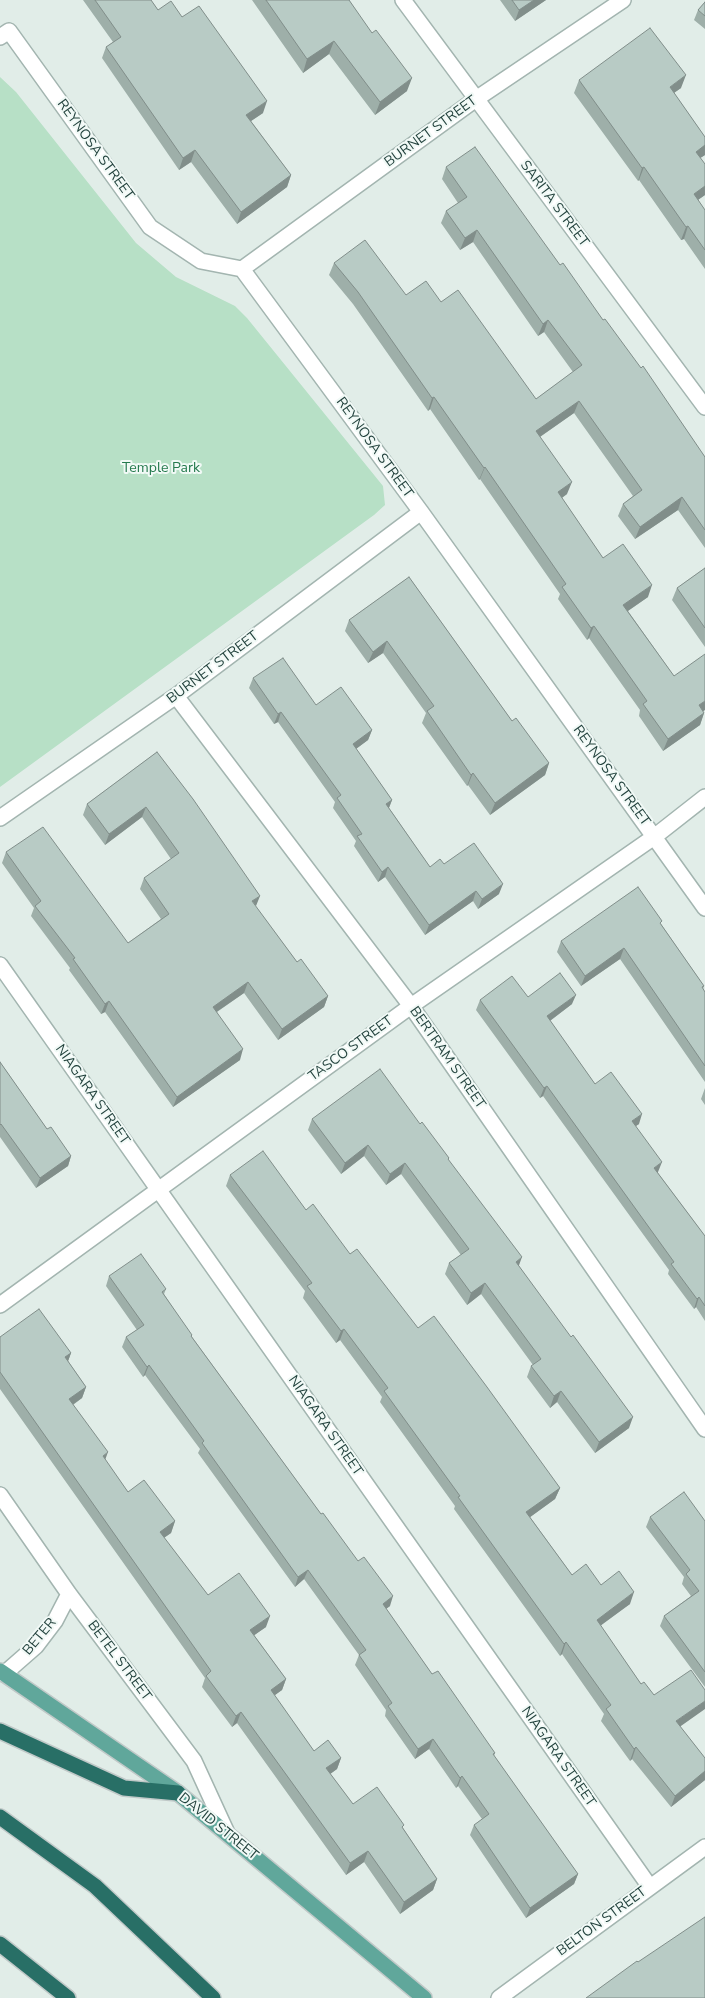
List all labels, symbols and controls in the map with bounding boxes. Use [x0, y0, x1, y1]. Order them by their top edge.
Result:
street label: BURNET STREET [382, 93, 480, 171]
street label: REYNOSA STREET [53, 96, 137, 204]
street label: SARITA STREET [516, 158, 592, 250]
street label: REYNOSA STREET [332, 394, 416, 502]
park label: Temple Park [122, 461, 200, 477]
street label: BURNET STREET [164, 628, 262, 708]
street label: REYNOSA STREET [569, 722, 653, 830]
street label: BERTRAM STREET [405, 1004, 489, 1112]
street label: TASCO STREET [305, 1013, 397, 1085]
street label: NIAGARA STREET [51, 1042, 133, 1148]
street label: NIAGARA STREET [284, 1373, 366, 1479]
street label: BETER [20, 1615, 60, 1659]
street label: BETEL STREET [83, 1618, 155, 1704]
street label: NIAGARA STREET [517, 1704, 599, 1810]
street label: DAVID STREET [175, 1790, 261, 1864]
street label: BELTON STREET [554, 1884, 650, 1960]

